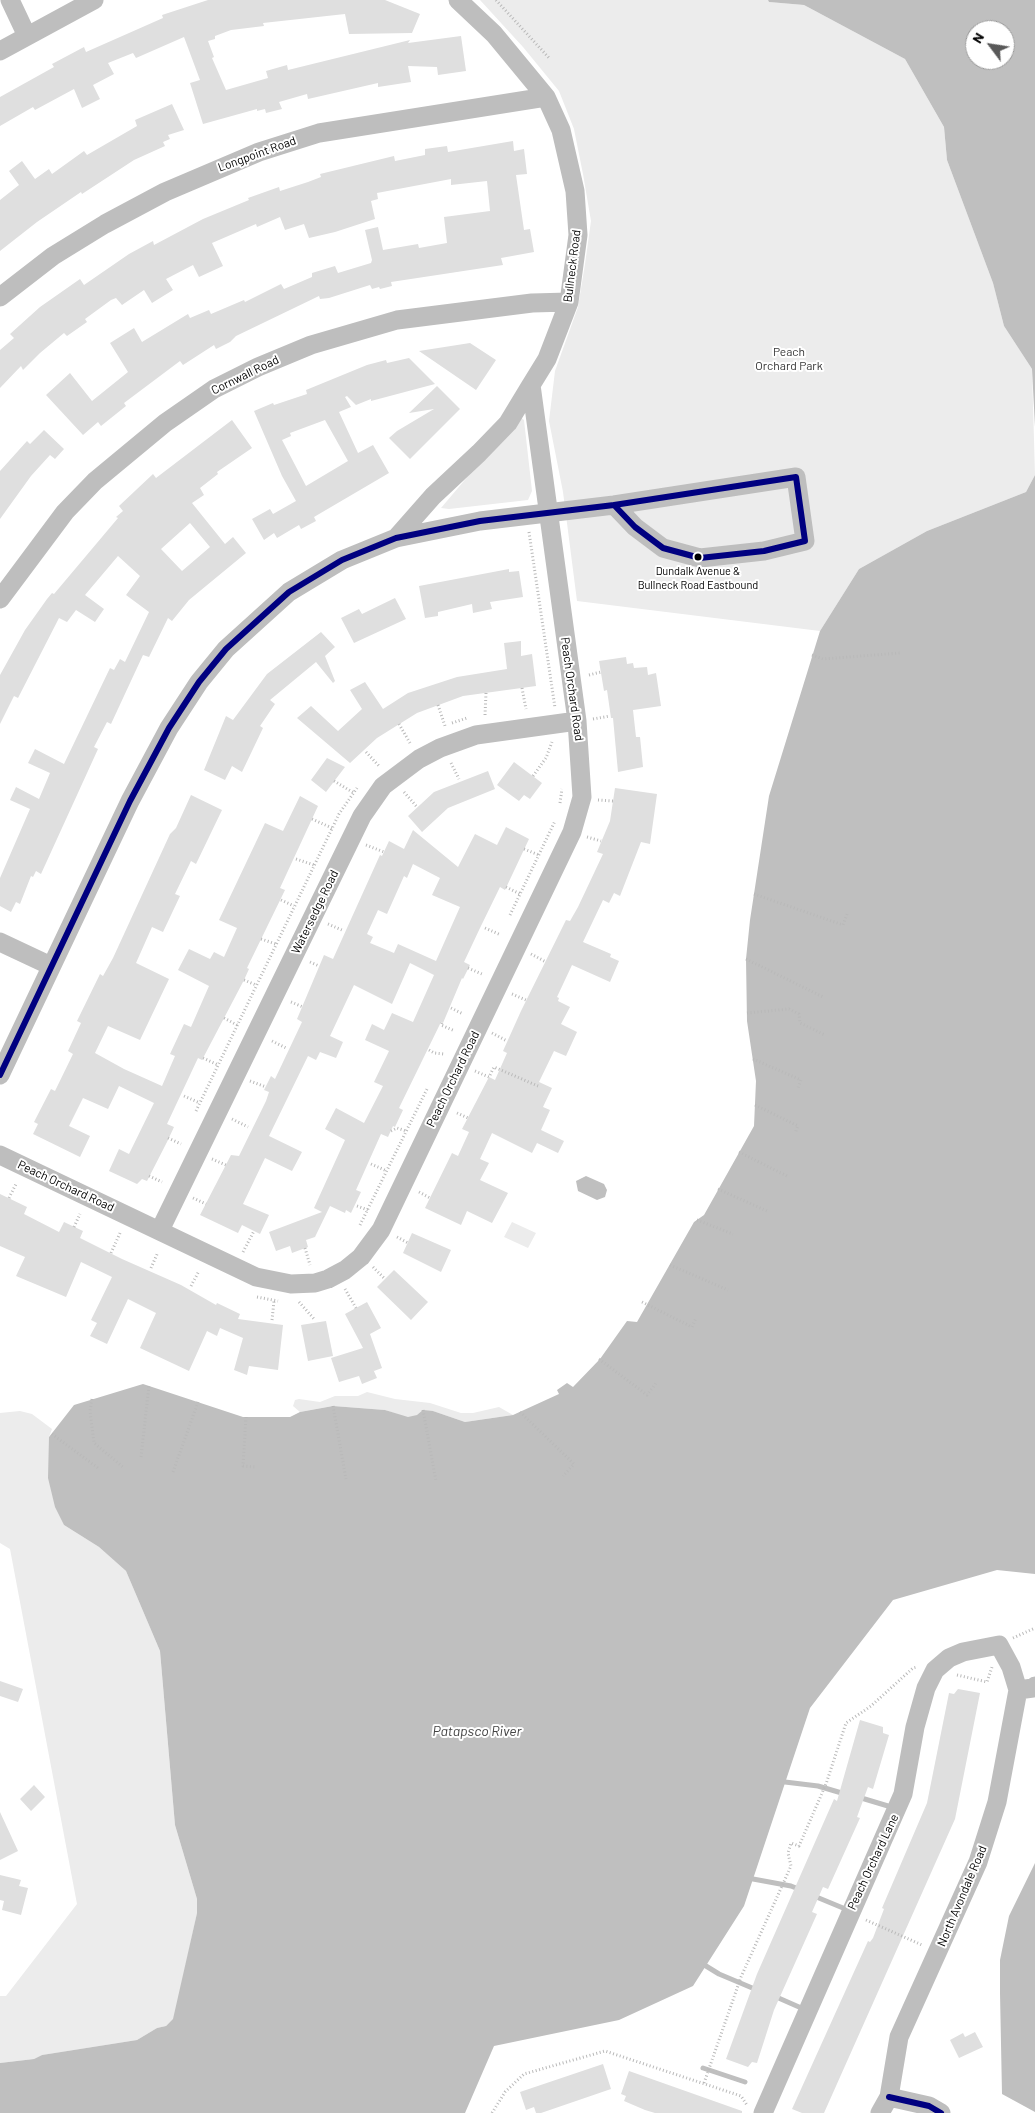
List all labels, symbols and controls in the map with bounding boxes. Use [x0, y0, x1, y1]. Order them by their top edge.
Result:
north arrow [965, 20, 1015, 70]
text: N [968, 29, 987, 46]
street label: Longpoint Road [216, 133, 298, 175]
street label: Bullneck Road [560, 229, 584, 303]
park label: Peach Orchard Park [755, 345, 823, 373]
street label: Cornwall Road [209, 352, 281, 398]
marker: Dundalk Avenue & Bullneck Road Eastbound [693, 552, 703, 562]
place label: Dundalk Avenue & Bullneck Road Eastbound [638, 564, 758, 590]
street label: Peach Orchard Road [558, 636, 586, 742]
street label: Watersedge Road [288, 868, 342, 956]
street label: Peach Orchard Road [424, 1029, 482, 1129]
street label: Peach Orchard Road [15, 1157, 117, 1215]
water label: Patapsco River [433, 1723, 521, 1739]
street label: Peach Orchard Lane [844, 1812, 902, 1912]
street label: North Avondale Road [934, 1843, 990, 1949]

